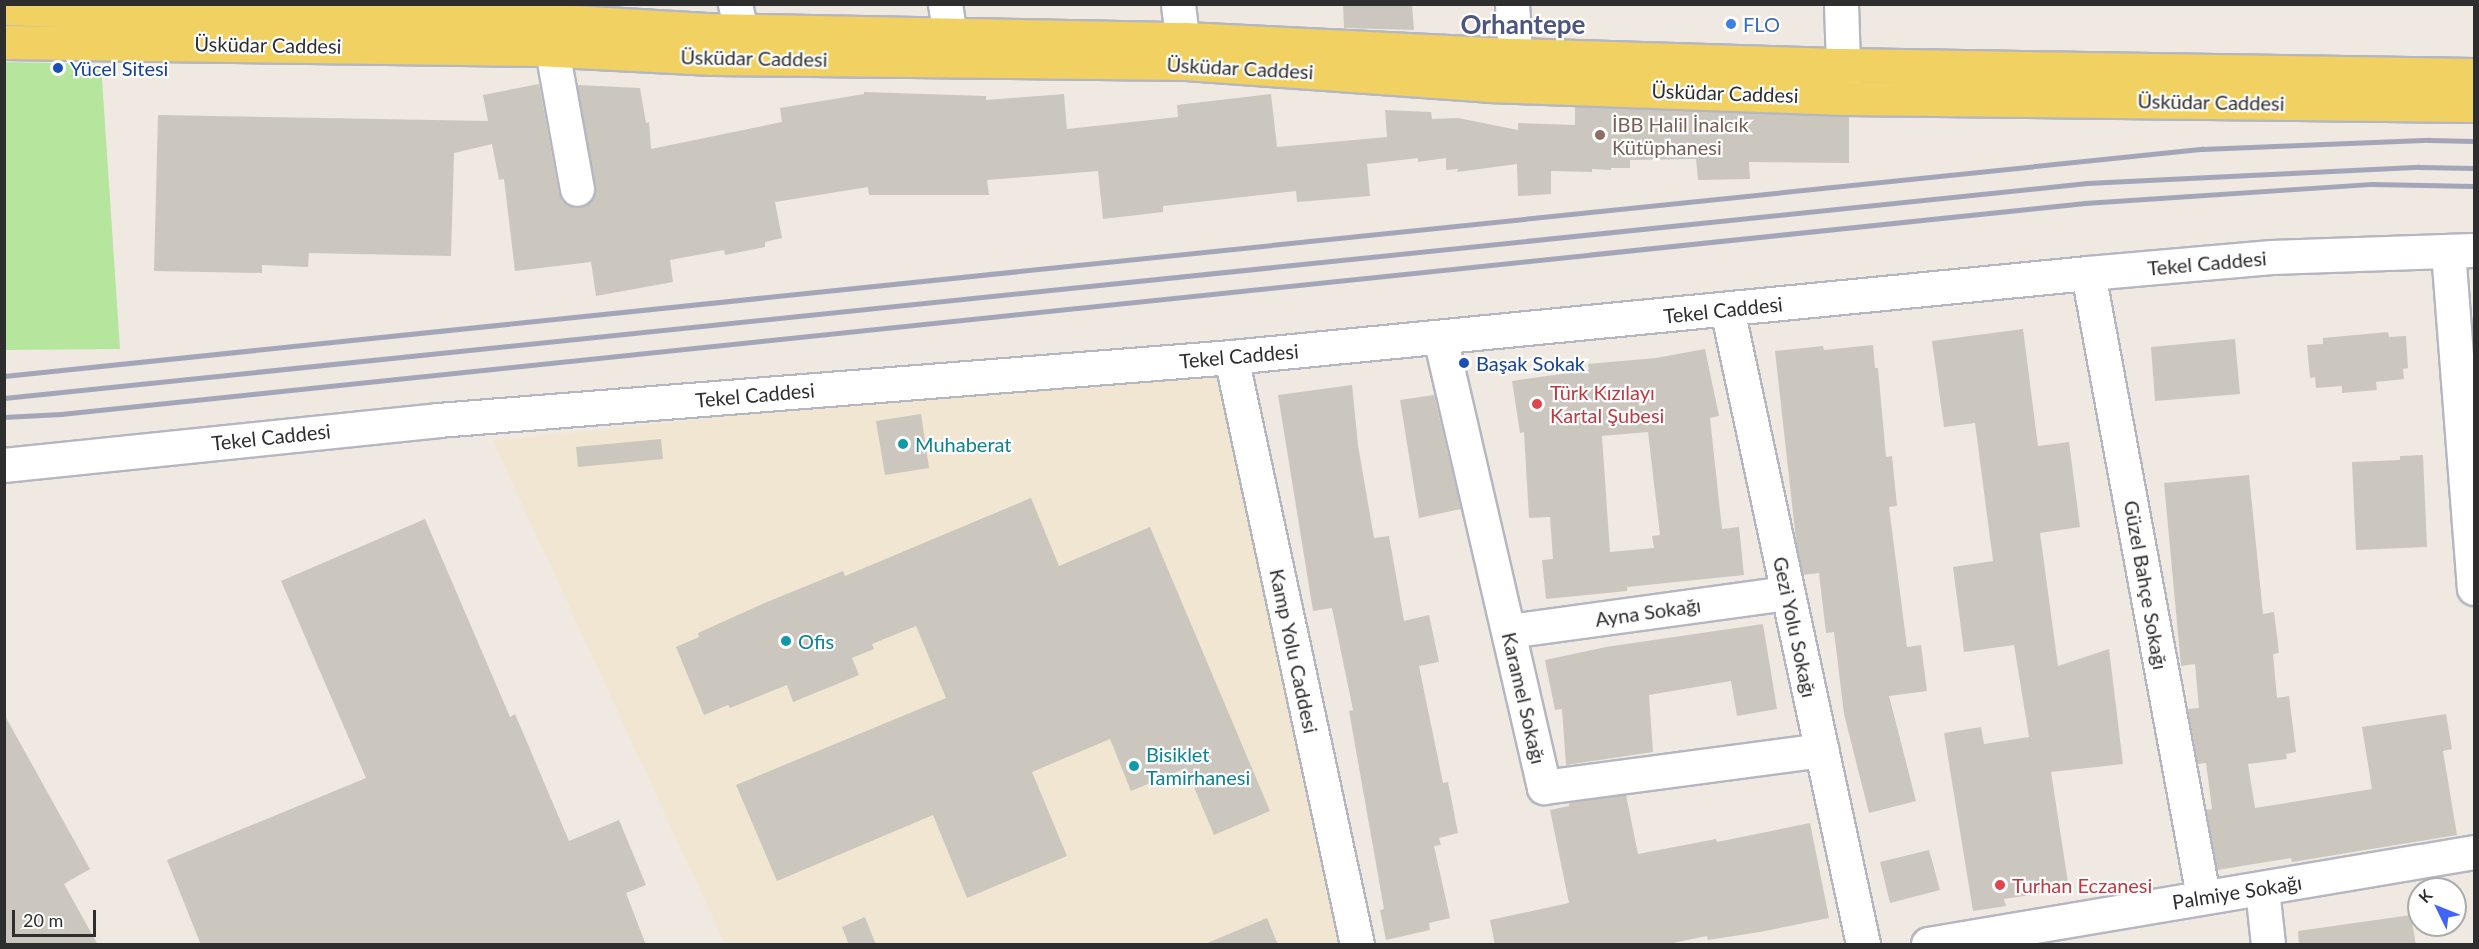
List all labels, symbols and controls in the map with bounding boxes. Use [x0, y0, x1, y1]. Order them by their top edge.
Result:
district label: Orhantepe [1461, 9, 1585, 41]
place label: FLO [1743, 12, 1780, 36]
marker: FLO [1724, 17, 1738, 31]
street label: Üsküdar Caddesi [194, 32, 342, 58]
street label: Üsküdar Caddesi [680, 45, 828, 71]
street label: Üsküdar Caddesi [1166, 52, 1314, 84]
place label: Yücel Sitesi [70, 56, 168, 80]
marker: Yücel Sitesi [51, 61, 65, 75]
street label: Üsküdar Caddesi [1651, 78, 1799, 108]
street label: Üsküdar Caddesi [2137, 89, 2285, 115]
place label: İBB Halil İnalcık Kütüphanesi [1612, 112, 1749, 159]
marker: İBB Halil İnalcık Kütüphanesi [1593, 128, 1607, 142]
street label: Tekel Caddesi [2146, 246, 2268, 280]
street label: Tekel Caddesi [1662, 292, 1784, 328]
street label: Tekel Caddesi [1178, 339, 1300, 373]
place label: Başak Sokak [1476, 351, 1585, 375]
marker: Başak Sokak [1457, 356, 1471, 370]
street label: Tekel Caddesi [694, 378, 816, 412]
place label: Türk Kızılayı Kartal Şubesi [1550, 380, 1664, 427]
marker: Türk Kızılayı Kartal Şubesi [1528, 395, 1546, 413]
street label: Tekel Caddesi [210, 419, 332, 455]
place label: Muhaberat [915, 432, 1011, 456]
marker: Muhaberat [896, 437, 910, 451]
street label: Güzel Bahçe Sokağı [2119, 499, 2173, 671]
street label: Gezi Yolu Sokağı [1768, 554, 1822, 700]
street label: Kamp Yolu Caddesi [1265, 566, 1323, 736]
street label: Ayna Sokağı [1594, 593, 1702, 631]
place label: Ofis [798, 629, 834, 653]
street label: Karamel Sokağı [1497, 630, 1551, 766]
marker: Ofis [779, 634, 793, 648]
place label: Bisiklet Tamirhanesi [1146, 742, 1250, 789]
marker: Bisiklet Tamirhanesi [1127, 759, 1141, 773]
street label: Palmiye Sokağı [2171, 870, 2303, 914]
place label: Turhan Eczanesi [2012, 873, 2152, 897]
north arrow [2407, 877, 2467, 937]
marker: Turhan Eczanesi [1993, 878, 2007, 892]
text: K [2414, 885, 2436, 906]
scale bar [15, 898, 99, 936]
text: 20 m [23, 909, 63, 931]

